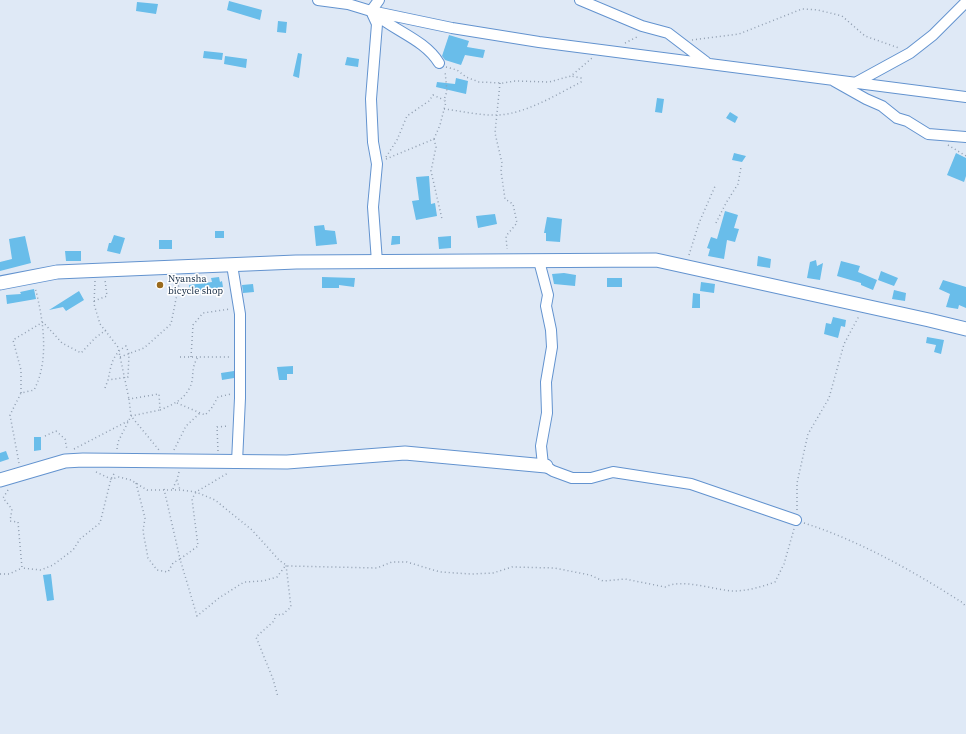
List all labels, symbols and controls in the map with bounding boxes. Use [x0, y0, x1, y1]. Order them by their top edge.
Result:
place label: Nyansha bicycle shop [168, 273, 223, 296]
marker: Nyansha bicycle shop [155, 280, 165, 290]

